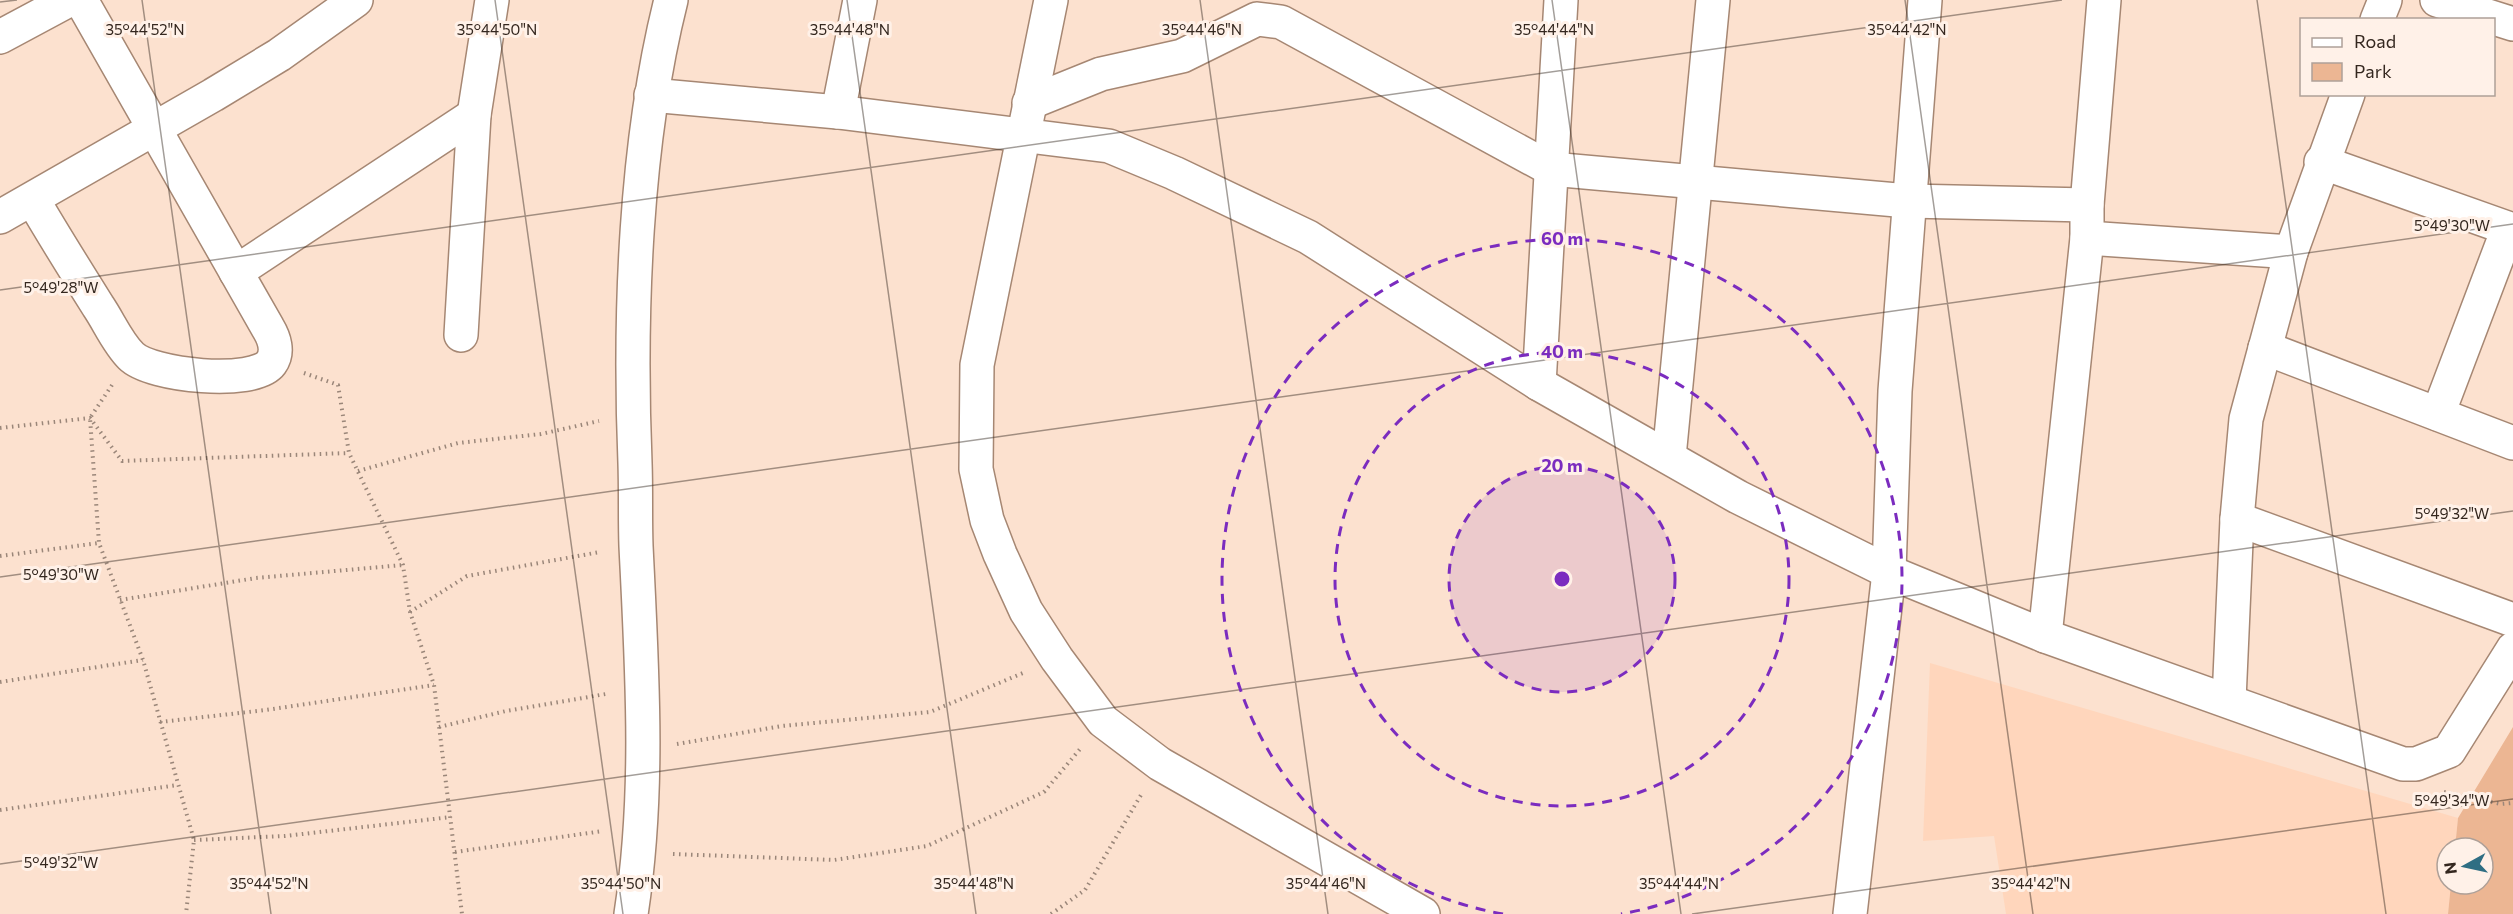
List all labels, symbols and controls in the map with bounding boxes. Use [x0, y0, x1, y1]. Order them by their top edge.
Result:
legend [2300, 18, 2495, 96]
text: 35°44'52"N [105, 20, 185, 38]
text: 35°44'50"N [457, 20, 537, 38]
text: 35°44'48"N [810, 20, 890, 38]
text: 35°44'46"N [1162, 20, 1242, 38]
text: 35°44'44"N [1514, 20, 1594, 38]
text: 35°44'42"N [1867, 20, 1947, 38]
text: Road [2354, 30, 2396, 52]
text: Park [2354, 60, 2392, 82]
text: 5°49'30"W [2414, 216, 2490, 234]
text: 60 m [1541, 227, 1583, 249]
text: 5°49'28"W [23, 278, 99, 296]
text: 40 m [1541, 340, 1583, 362]
text: 20 m [1541, 454, 1583, 476]
text: 5°49'32"W [2415, 504, 2489, 522]
text: 5°49'30"W [23, 565, 99, 583]
centre of rings [1552, 569, 1572, 589]
text: 5°49'34"W [2414, 791, 2490, 809]
north arrow [2435, 836, 2495, 896]
text: 5°49'32"W [24, 853, 98, 871]
text: N [2439, 861, 2460, 875]
text: 35°44'52"N [229, 874, 309, 892]
text: 35°44'50"N [581, 874, 661, 892]
text: 35°44'48"N [934, 874, 1014, 892]
text: 35°44'46"N [1286, 874, 1366, 892]
text: 35°44'44"N [1639, 874, 1719, 892]
text: 35°44'42"N [1991, 874, 2071, 892]

